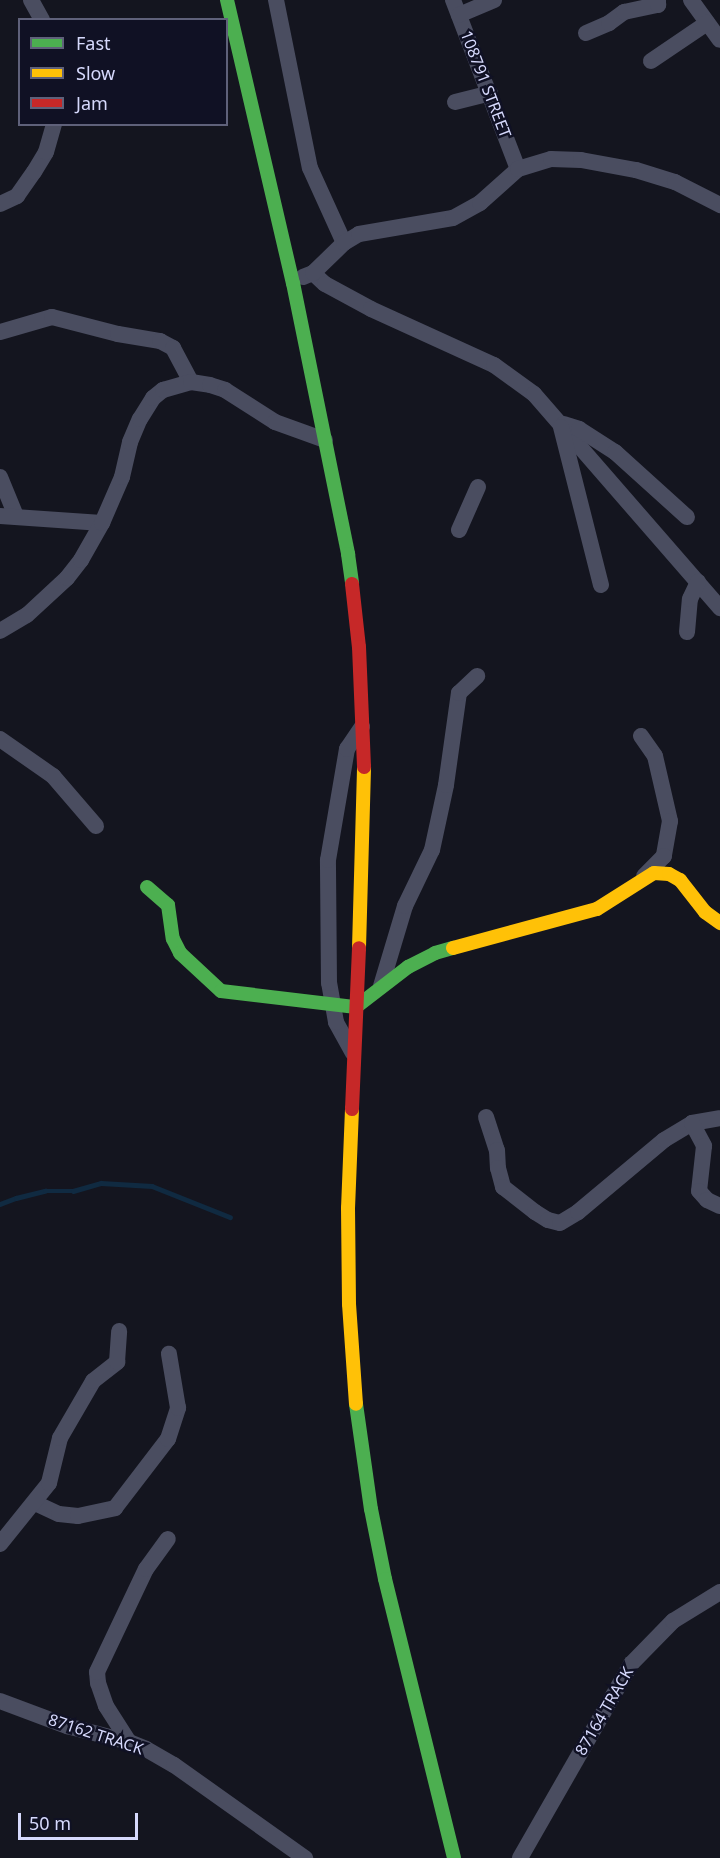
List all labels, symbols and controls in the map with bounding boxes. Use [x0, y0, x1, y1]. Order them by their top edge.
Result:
legend [18, 18, 228, 126]
street label: 108791 STREET [457, 28, 515, 140]
text: Fast [76, 31, 111, 55]
text: Slow [76, 61, 115, 85]
text: Jam [76, 91, 108, 115]
street label: 87164 TRACK [571, 1663, 637, 1759]
street label: 87162 TRACK [46, 1710, 146, 1758]
scale bar [21, 1801, 141, 1839]
text: 50 m [29, 1811, 71, 1835]

